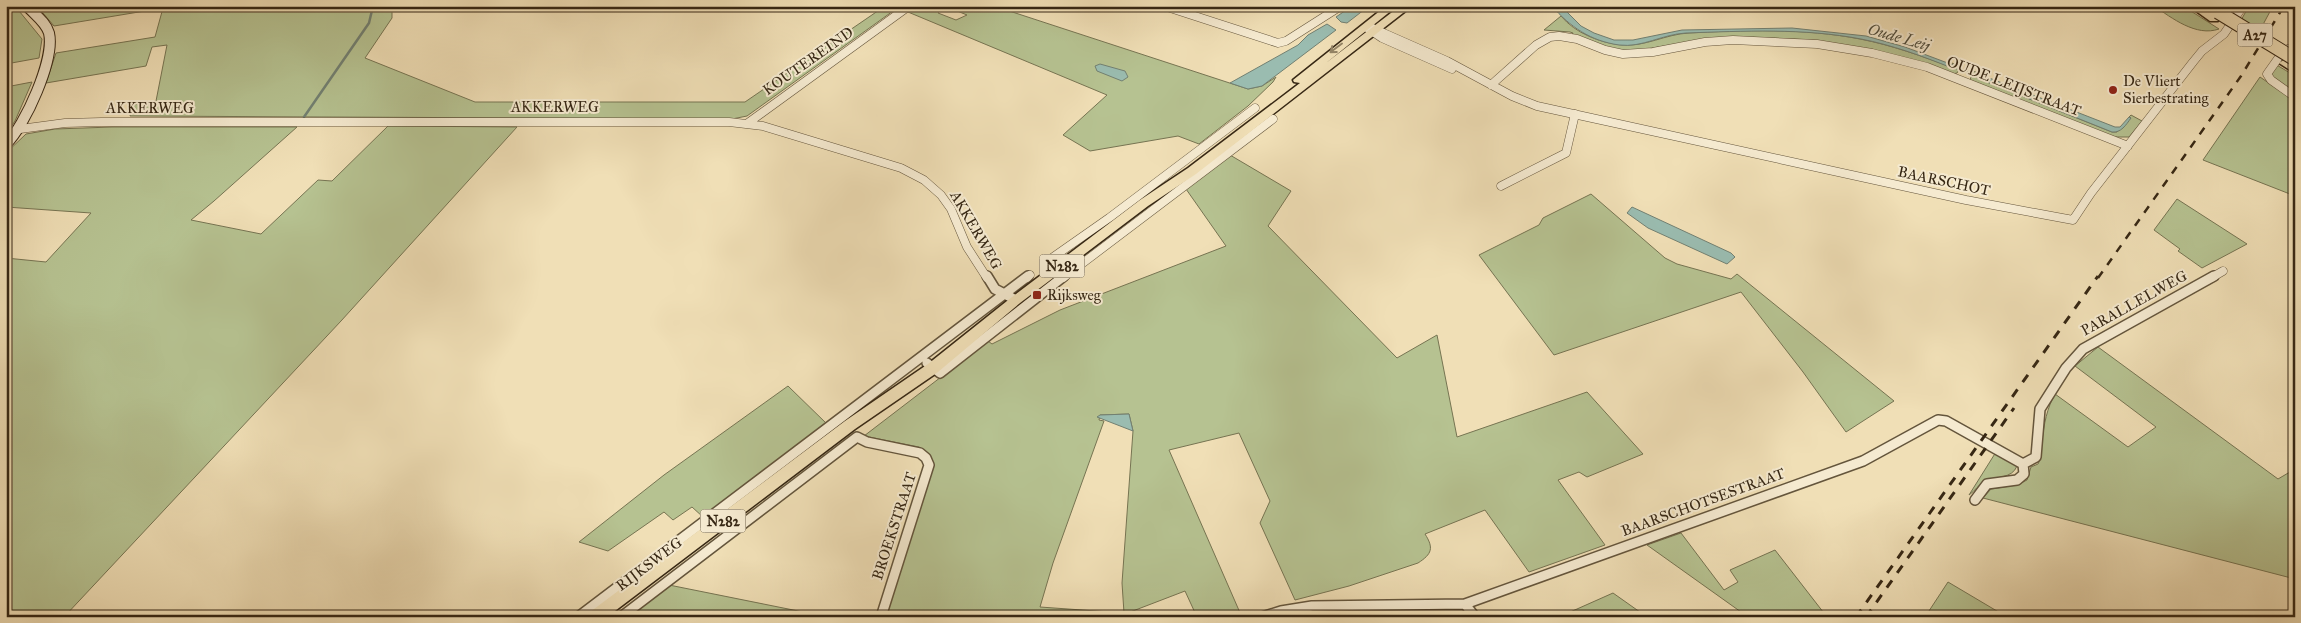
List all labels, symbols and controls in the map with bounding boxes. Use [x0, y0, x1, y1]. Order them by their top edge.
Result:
water label: Oude Leij [1866, 19, 1934, 56]
street label: KOUTEREIND [759, 23, 857, 99]
road number: A27 [2238, 24, 2272, 46]
one-way arrow [1330, 43, 1343, 54]
street label: OUDE LEIJSTRAAT [1944, 52, 2084, 121]
place label: De Vliert Sierbestrating [2123, 72, 2209, 107]
marker: De Vliert Sierbestrating [2107, 84, 2119, 96]
street label: AKKERWEG [510, 98, 599, 116]
street label: AKKERWEG [105, 99, 194, 117]
street label: BAARSCHOT [1896, 162, 1992, 200]
street label: AKKERWEG [946, 187, 1006, 273]
road number: N282 [1040, 255, 1084, 278]
street label: PARALLELWEG [2078, 266, 2190, 340]
place label: Rijksweg [1047, 286, 1102, 304]
marker: Rijksweg [1031, 289, 1043, 301]
street label: BAARSCHOTSESTRAAT [1619, 464, 1787, 540]
street label: BROEKSTRAAT [868, 470, 920, 582]
road number: N282 [700, 510, 746, 532]
street label: RIJKSWEG [612, 533, 686, 596]

